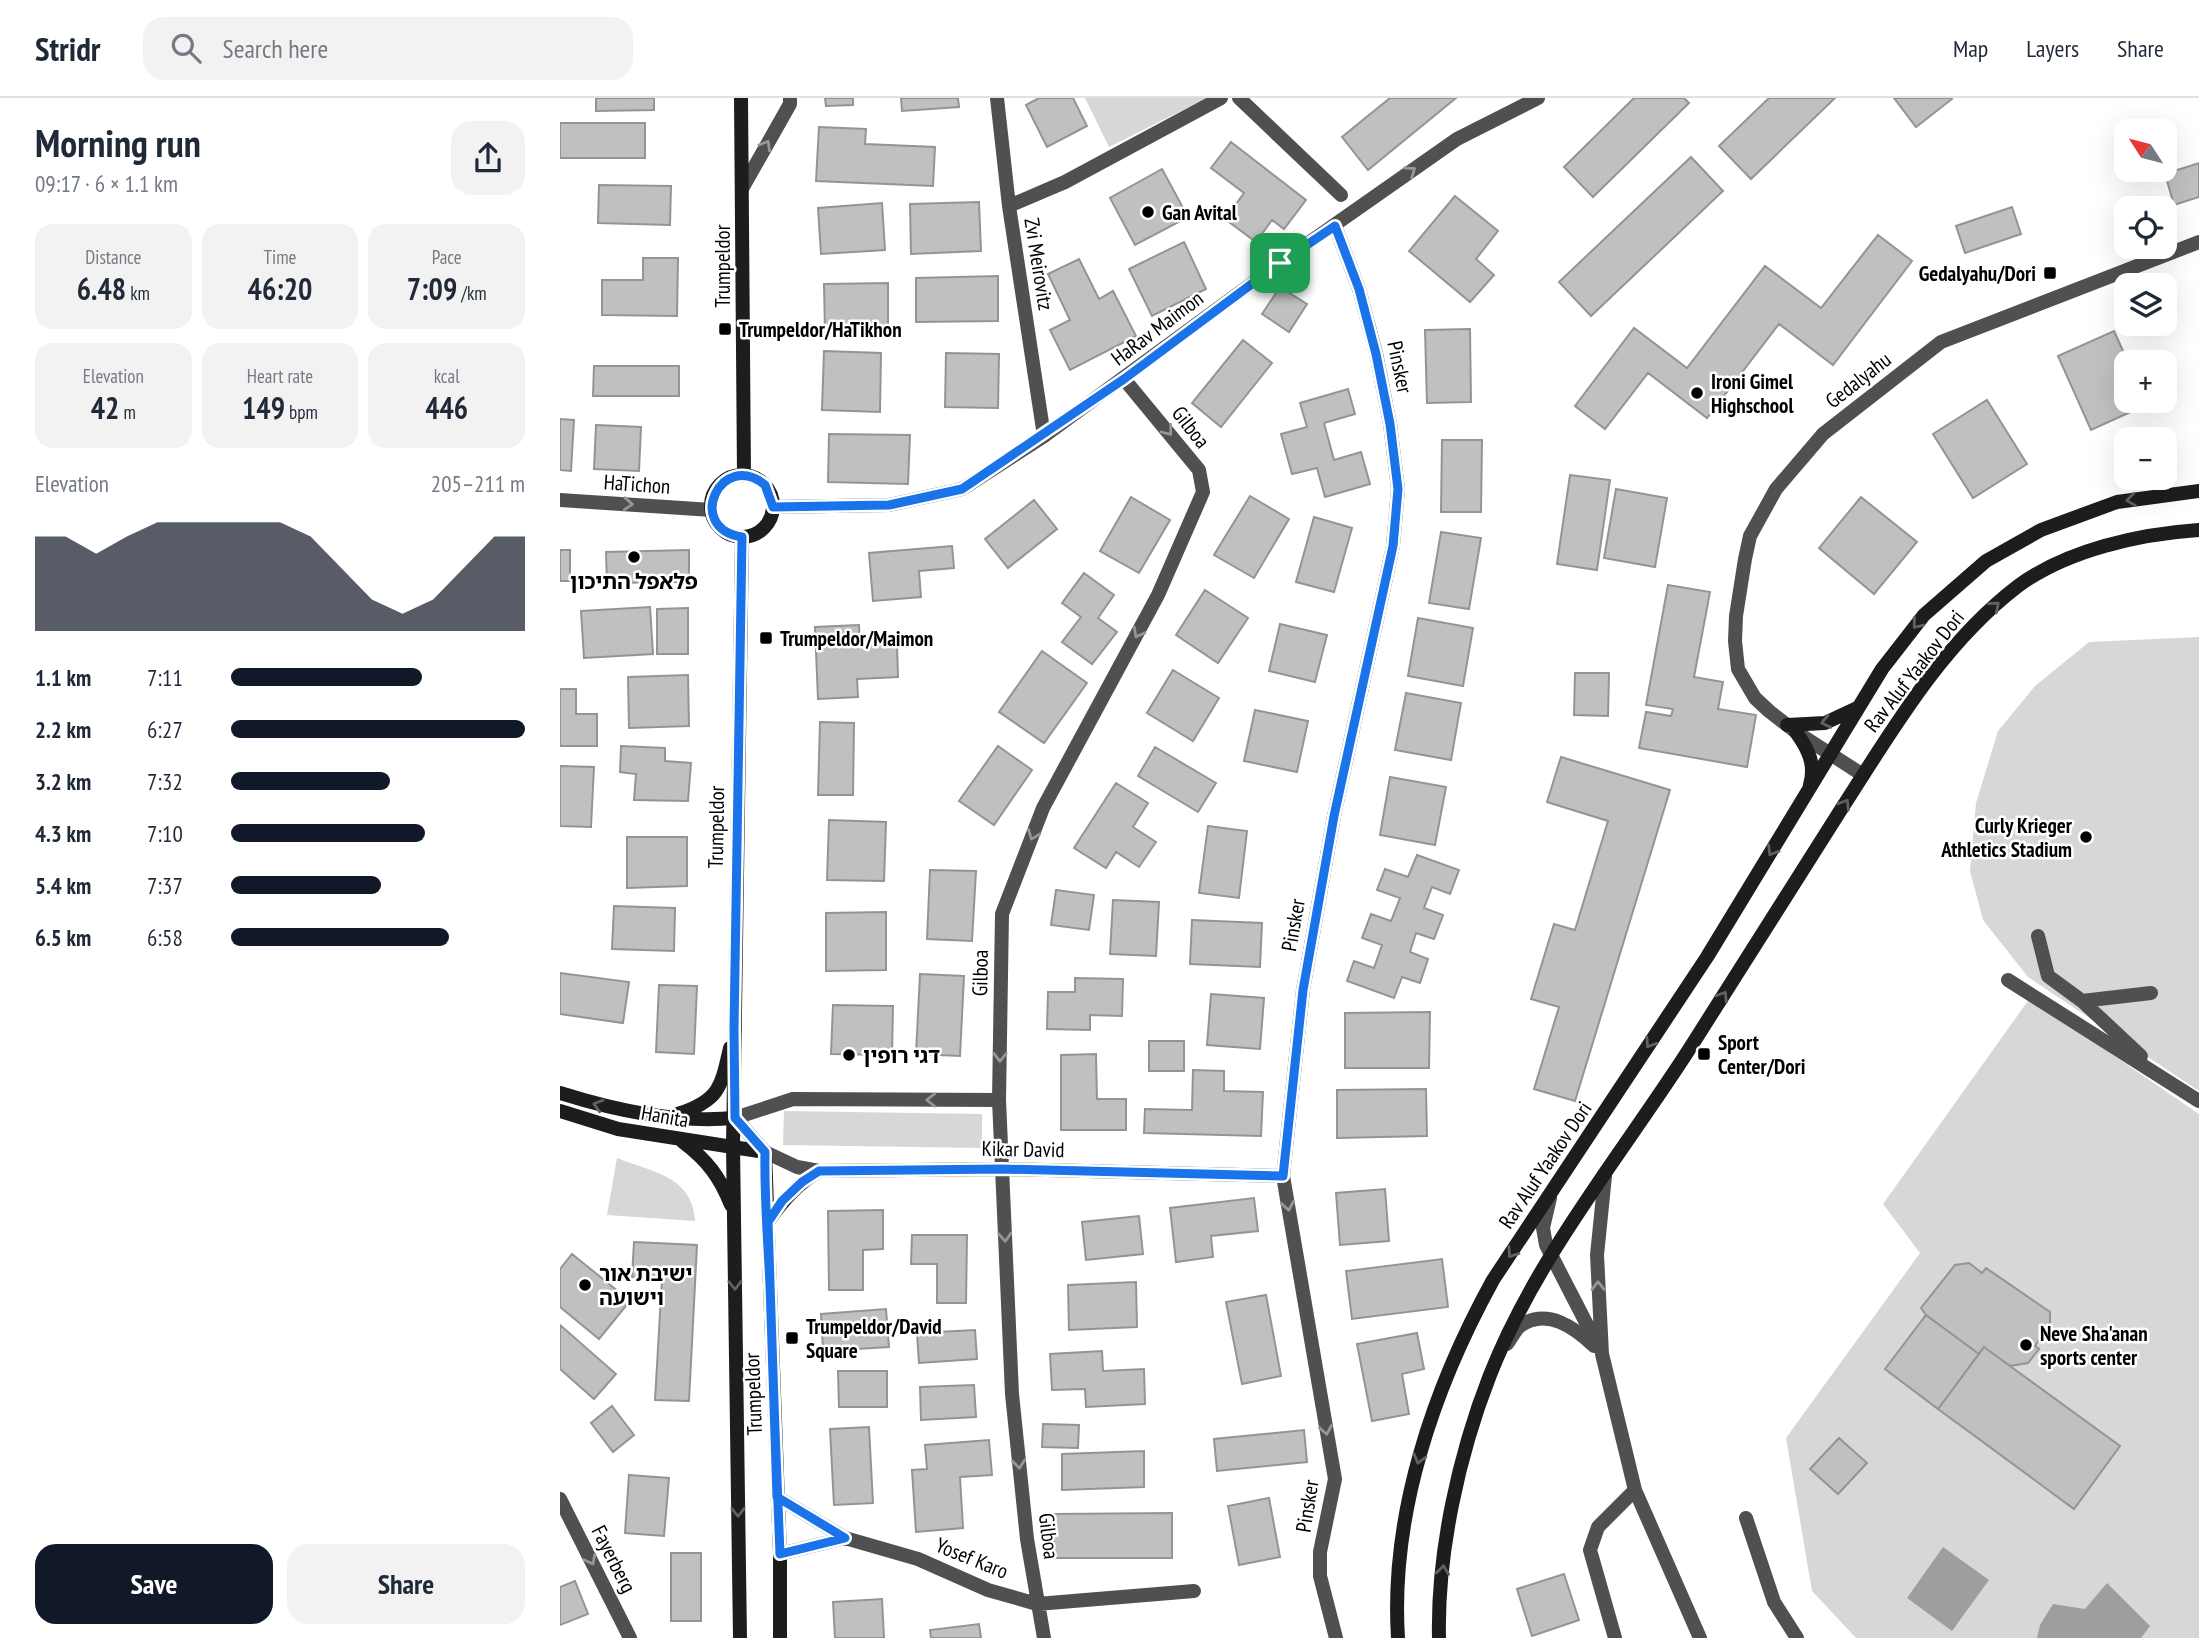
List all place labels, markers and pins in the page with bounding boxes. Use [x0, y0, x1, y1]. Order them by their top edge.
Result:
place label: Gan Avital [1162, 199, 1238, 226]
marker: Gan Avital [1140, 204, 1156, 220]
pin [1250, 233, 1310, 293]
place label: Gedalyahu/Dori [1919, 260, 2036, 287]
marker: Gedalyahu/Dori [2042, 265, 2058, 281]
place label: Trumpeldor/HaTikhon [739, 316, 902, 343]
marker: Trumpeldor/HaTikhon [717, 321, 733, 337]
place label: Ironi Gimel Highschool [1711, 368, 1794, 419]
marker: Ironi Gimel Highschool [1689, 385, 1705, 401]
marker: פלאפל התיכון [626, 549, 642, 565]
place label: פלאפל התיכון [570, 568, 698, 595]
place label: Trumpeldor/Maimon [780, 625, 933, 652]
marker: Trumpeldor/Maimon [758, 630, 774, 646]
place label: Curly Krieger Athletics Stadium [1940, 812, 2073, 863]
marker: Curly Krieger Athletics Stadium [2078, 829, 2094, 845]
place label: Sport Center/Dori [1718, 1029, 1805, 1080]
place label: דגי רופין [863, 1042, 940, 1069]
marker: Sport Center/Dori [1696, 1046, 1712, 1062]
marker: דגי רופין [841, 1047, 857, 1063]
place label: ישיבת אור וישועה [599, 1260, 692, 1311]
marker: ישיבת אור וישועה [577, 1277, 593, 1293]
place label: Trumpeldor/David Square [806, 1313, 942, 1364]
place label: Neve Sha'anan sports center [2040, 1320, 2148, 1371]
marker: Trumpeldor/David Square [784, 1330, 800, 1346]
marker: Neve Sha'anan sports center [2018, 1337, 2034, 1353]

